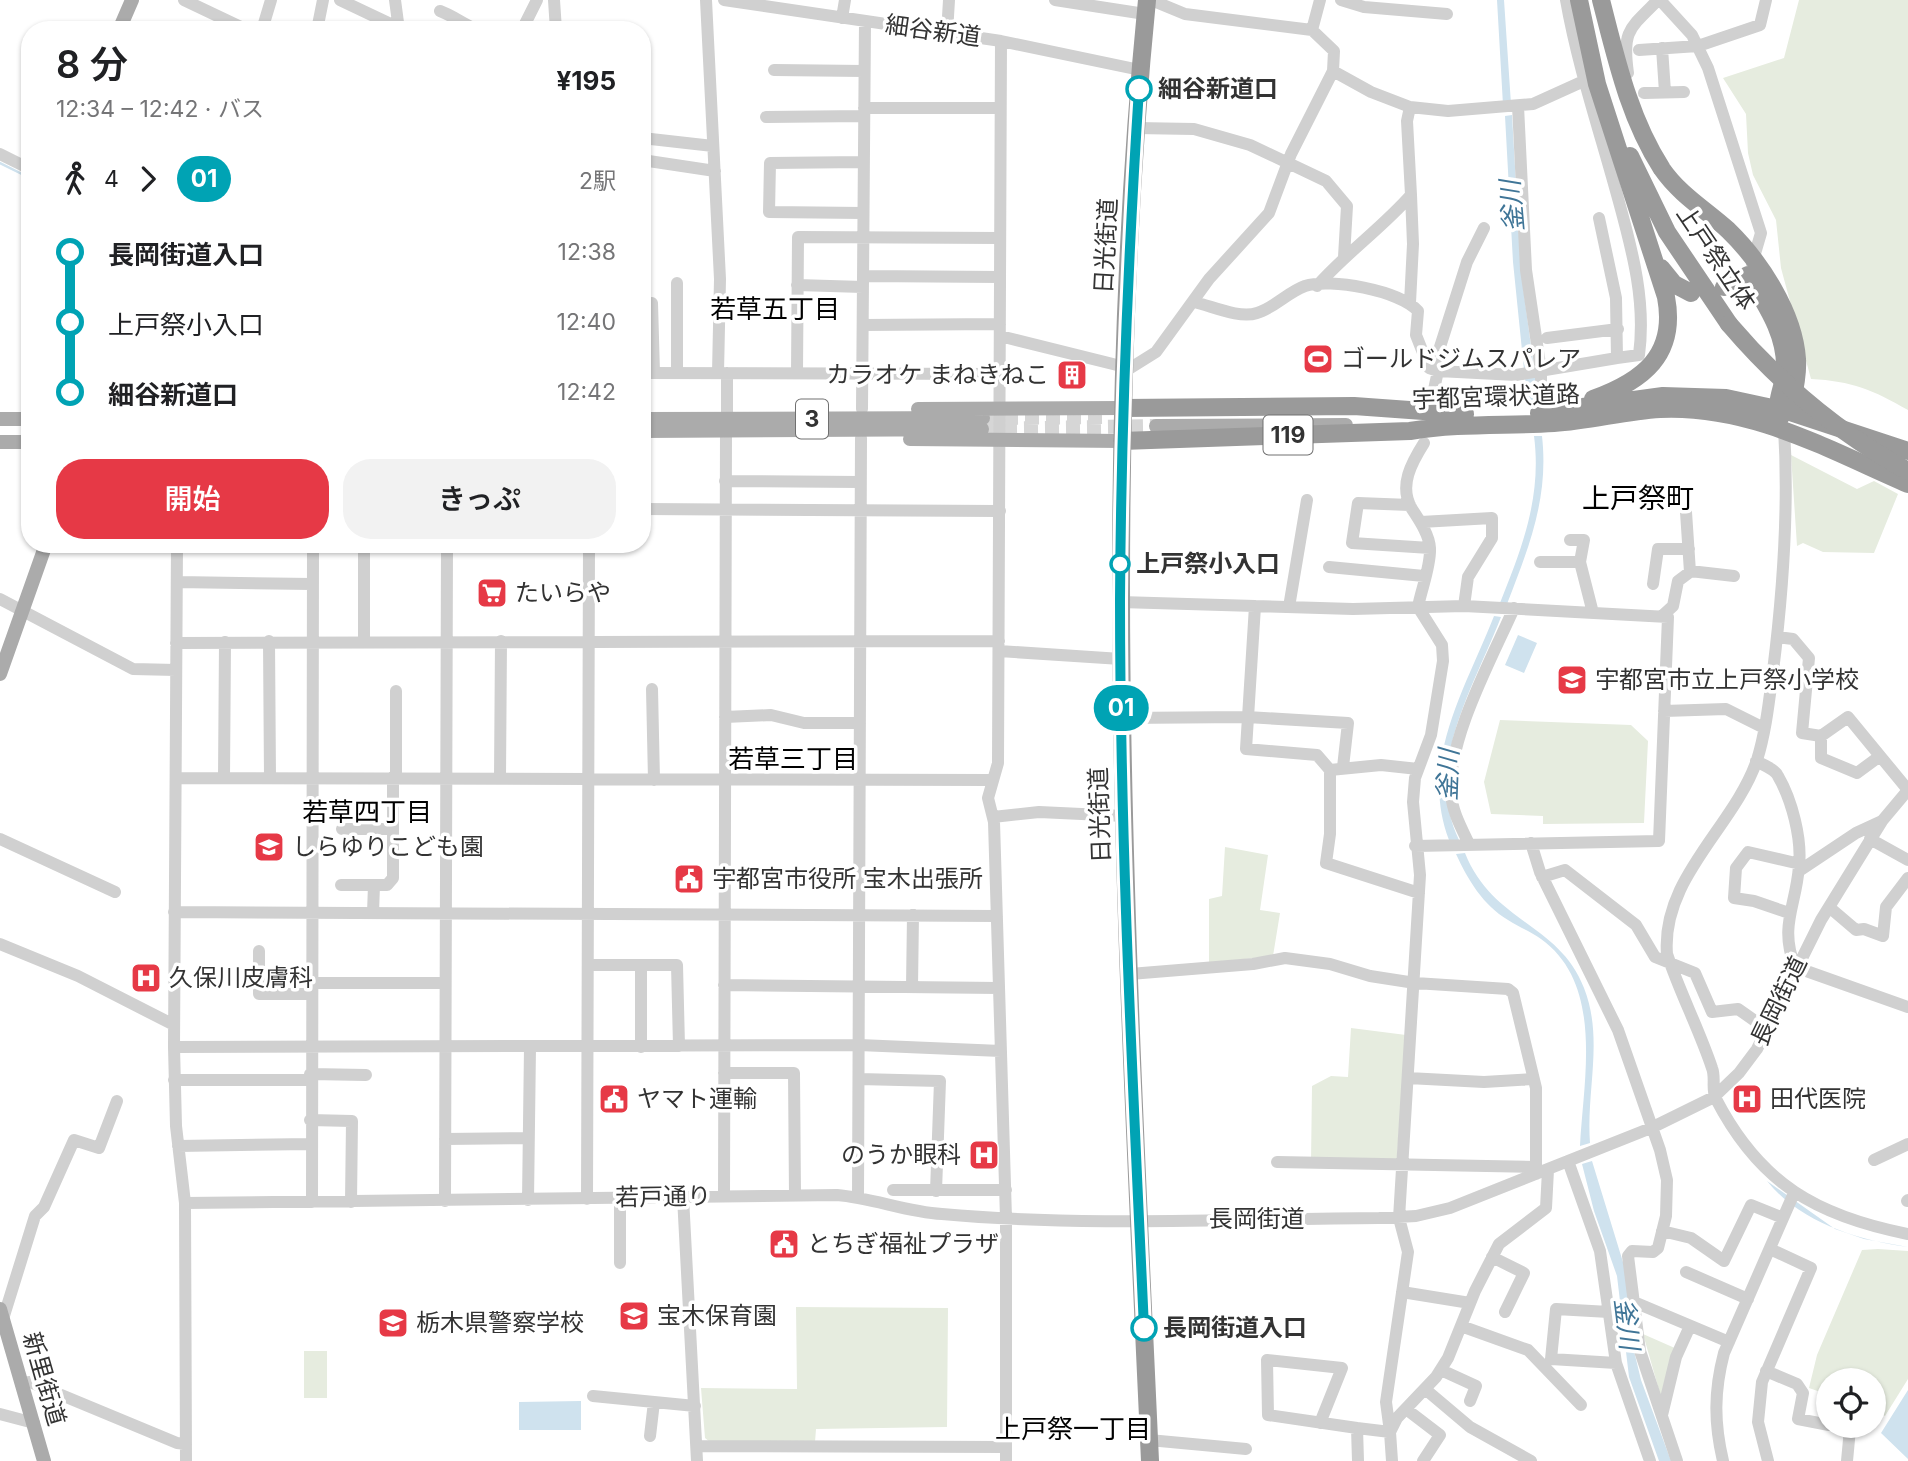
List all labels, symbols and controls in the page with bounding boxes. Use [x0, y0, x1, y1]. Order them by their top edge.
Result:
street label: 細谷新道 [884, 9, 983, 52]
text: 8 分 [56, 41, 128, 87]
text: ¥195 [556, 65, 616, 96]
place label: 細谷新道口 [1158, 74, 1278, 103]
marker: 細谷新道口 [1126, 76, 1152, 102]
text: 12:34 – 12:42 · バス [56, 95, 264, 123]
icon: walk [56, 160, 94, 198]
icon: forward [129, 160, 167, 198]
text: 01 [191, 164, 217, 193]
text: 4 [104, 165, 119, 193]
text: 2駅 [579, 167, 616, 195]
water label: 釜川 [1494, 176, 1529, 233]
street label: 日光街道 [1089, 197, 1122, 295]
street label: 上戸祭立体 [1671, 200, 1762, 316]
text: 12:38 [558, 238, 616, 266]
text: 長岡街道入口 [108, 239, 264, 270]
district label: 若草五丁目 [710, 293, 840, 324]
text: 12:40 [557, 308, 616, 336]
text: 上戸祭小入口 [108, 309, 264, 340]
sports icon: ゴールドジムスパレア [1301, 342, 1335, 376]
place label: ゴールドジムスパレア [1341, 344, 1581, 373]
building icon: カラオケ まねきねこ [1055, 358, 1089, 392]
place label: カラオケ まねきねこ [826, 360, 1049, 389]
text: 12:42 [557, 378, 616, 406]
text: 細谷新道口 [108, 379, 238, 410]
street label: 宇都宮環状道路 [1412, 379, 1580, 414]
road number: 3 [796, 400, 828, 438]
road number: 119 [1264, 416, 1312, 454]
button: 開始 [56, 459, 329, 539]
button: きっぷ [343, 459, 616, 539]
district label: 上戸祭町 [1582, 481, 1694, 515]
place label: 上戸祭小入口 [1136, 549, 1280, 578]
marker: 上戸祭小入口 [1110, 554, 1130, 574]
supermarket icon: たいらや [475, 576, 509, 610]
place label: たいらや [515, 578, 611, 607]
school or university icon: 宇都宮市立上戸祭小学校 [1555, 663, 1589, 697]
place label: 宇都宮市立上戸祭小学校 [1595, 665, 1859, 694]
line badge: 01 [1090, 685, 1152, 731]
text: 01 [1108, 693, 1134, 722]
district label: 若草三丁目 [728, 743, 858, 774]
water label: 釜川 [1431, 745, 1464, 802]
street label: 日光街道 [1083, 767, 1116, 863]
district label: 若草四丁目 [302, 796, 432, 827]
school or university icon: しらゆりこども園 [252, 830, 286, 864]
place label: しらゆりこども園 [292, 832, 484, 861]
public building icon: 宇都宮市役所 宝木出張所 [672, 862, 706, 896]
place label: 宇都宮市役所 宝木出張所 [712, 864, 983, 893]
street label: 長岡街道 [1744, 951, 1813, 1050]
hospital icon: 久保川皮膚科 [129, 961, 163, 995]
place label: 久保川皮膚科 [169, 963, 313, 992]
public building icon: ヤマト運輸 [597, 1082, 631, 1116]
hospital icon: 田代医院 [1730, 1082, 1764, 1116]
place label: ヤマト運輸 [637, 1084, 757, 1113]
place label: 田代医院 [1770, 1084, 1866, 1113]
hospital icon: のうか眼科 [967, 1138, 1001, 1172]
place label: のうか眼科 [841, 1140, 961, 1169]
street label: 若戸通り [615, 1181, 711, 1212]
street label: 長岡街道 [1209, 1204, 1305, 1233]
public building icon: とちぎ福祉プラザ [767, 1227, 801, 1261]
place label: とちぎ福祉プラザ [807, 1229, 999, 1258]
water label: 釜川 [1609, 1296, 1646, 1355]
school or university icon: 宝木保育園 [617, 1299, 651, 1333]
place label: 宝木保育園 [657, 1301, 777, 1330]
school or university icon: 栃木県警察学校 [376, 1306, 410, 1340]
place label: 栃木県警察学校 [416, 1308, 584, 1337]
place label: 長岡街道入口 [1163, 1313, 1307, 1342]
marker: 長岡街道入口 [1131, 1315, 1157, 1341]
street label: 新里街道 [17, 1329, 72, 1429]
map controls [1816, 1368, 1886, 1438]
button: locate [1816, 1368, 1886, 1438]
district label: 上戸祭一丁目 [995, 1413, 1151, 1444]

